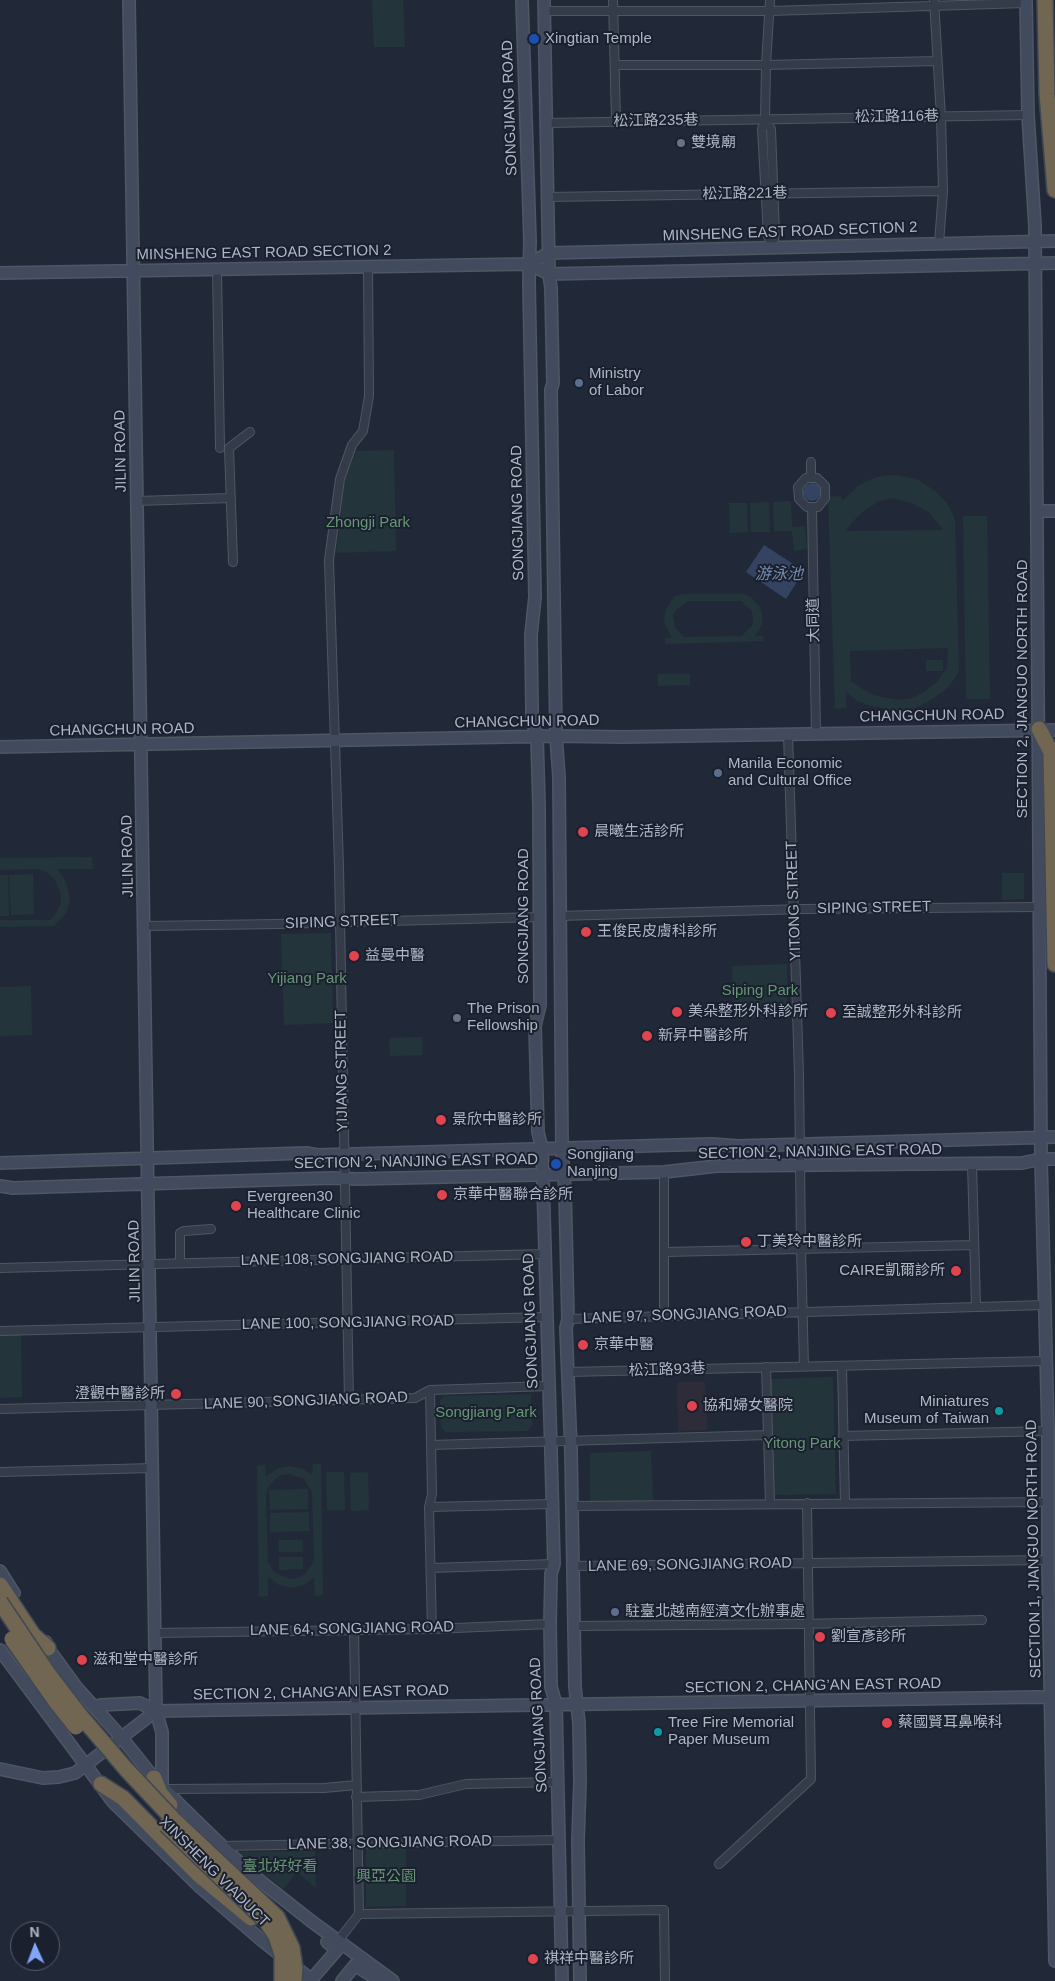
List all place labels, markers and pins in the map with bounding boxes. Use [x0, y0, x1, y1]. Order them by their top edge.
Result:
place label: Xingtian Temple [545, 30, 652, 48]
marker: Xingtian Temple [527, 32, 541, 46]
place label: 雙境廟 [691, 134, 736, 152]
marker: 雙境廟 [675, 137, 687, 149]
place label: Ministry of Labor [589, 365, 644, 400]
marker: Ministry of Labor [573, 377, 585, 389]
place label: Manila Economic and Cultural Office [728, 755, 852, 790]
marker: Manila Economic and Cultural Office [712, 767, 724, 779]
place label: 晨曦生活診所 [594, 823, 684, 841]
marker: 晨曦生活診所 [576, 825, 590, 839]
place label: 王俊民皮膚科診所 [597, 923, 717, 941]
marker: 王俊民皮膚科診所 [579, 925, 593, 939]
place label: 益曼中醫 [365, 947, 425, 965]
marker: 益曼中醫 [347, 949, 361, 963]
place label: The Prison Fellowship [467, 1000, 540, 1035]
place label: 美朵整形外科診所 [688, 1003, 808, 1021]
place label: 至誠整形外科診所 [842, 1004, 962, 1022]
marker: 美朵整形外科診所 [670, 1005, 684, 1019]
marker: 至誠整形外科診所 [824, 1006, 838, 1020]
marker: The Prison Fellowship [451, 1012, 463, 1024]
place label: 新昇中醫診所 [658, 1027, 748, 1045]
marker: 新昇中醫診所 [640, 1029, 654, 1043]
place label: 景欣中醫診所 [452, 1111, 542, 1129]
marker: 景欣中醫診所 [434, 1113, 448, 1127]
place label: Songjiang Nanjing [567, 1146, 634, 1181]
marker: Songjiang Nanjing [549, 1157, 563, 1171]
place label: 京華中醫聯合診所 [453, 1186, 573, 1204]
place label: Evergreen30 Healthcare Clinic [247, 1188, 360, 1223]
marker: 京華中醫聯合診所 [435, 1188, 449, 1202]
marker: Evergreen30 Healthcare Clinic [229, 1199, 243, 1213]
place label: 丁美玲中醫診所 [757, 1233, 862, 1251]
marker: 丁美玲中醫診所 [739, 1235, 753, 1249]
place label: CAIRE凱爾診所 [839, 1262, 945, 1280]
marker: CAIRE凱爾診所 [949, 1264, 963, 1278]
place label: 京華中醫 [594, 1336, 654, 1354]
marker: 京華中醫 [576, 1338, 590, 1352]
place label: 澄觀中醫診所 [75, 1385, 165, 1403]
marker: 澄觀中醫診所 [169, 1387, 183, 1401]
place label: Miniatures Museum of Taiwan [864, 1393, 989, 1428]
place label: 協和婦女醫院 [703, 1397, 793, 1415]
marker: 協和婦女醫院 [685, 1399, 699, 1413]
marker: Miniatures Museum of Taiwan [993, 1405, 1005, 1417]
place label: 駐臺北越南經濟文化辦事處 [625, 1603, 805, 1621]
marker: 駐臺北越南經濟文化辦事處 [609, 1606, 621, 1618]
place label: 劉宣彥診所 [831, 1628, 906, 1646]
marker: 劉宣彥診所 [813, 1630, 827, 1644]
place label: 滋和堂中醫診所 [93, 1651, 198, 1669]
marker: 滋和堂中醫診所 [75, 1653, 89, 1667]
place label: Tree Fire Memorial Paper Museum [668, 1714, 794, 1749]
place label: 蔡國賢耳鼻喉科 [898, 1714, 1003, 1732]
marker: 蔡國賢耳鼻喉科 [880, 1716, 894, 1730]
marker: Tree Fire Memorial Paper Museum [652, 1726, 664, 1738]
place label: 祺祥中醫診所 [544, 1950, 634, 1968]
marker: 祺祥中醫診所 [526, 1952, 540, 1966]

